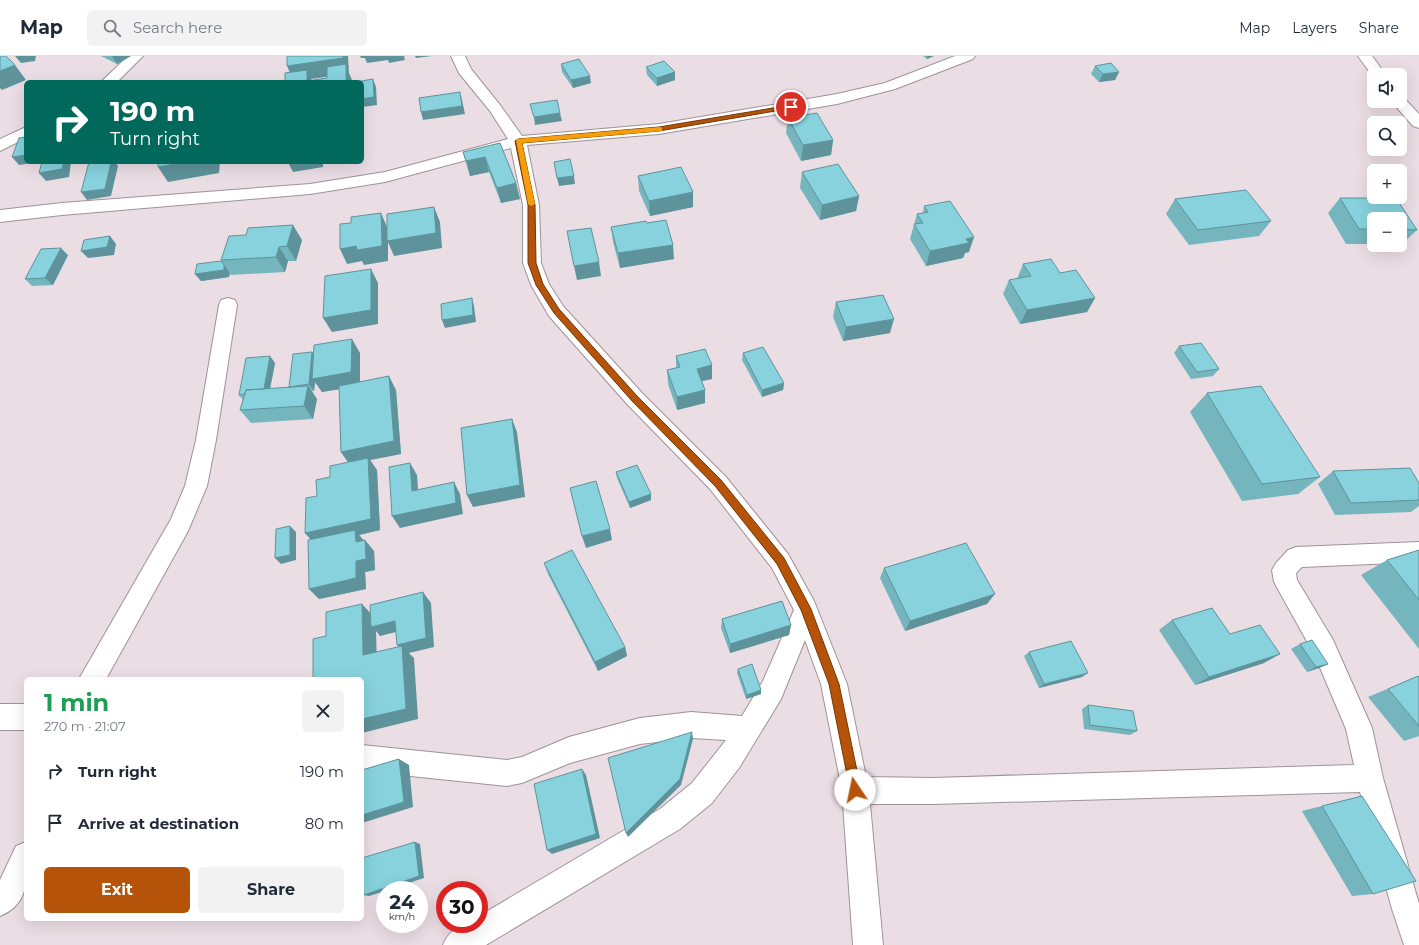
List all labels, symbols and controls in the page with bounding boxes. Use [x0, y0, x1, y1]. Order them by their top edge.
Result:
search box [87, 10, 367, 46]
text: Map [20, 16, 63, 39]
icon: search [101, 17, 123, 39]
text: Search here [133, 18, 222, 37]
text: Map [1239, 19, 1270, 37]
text: Layers [1292, 19, 1337, 37]
text: Share [1359, 19, 1399, 37]
map controls [1367, 68, 1407, 252]
button: sound [1367, 68, 1407, 108]
pin [774, 90, 808, 124]
text: 190 m [110, 94, 195, 128]
icon: right [44, 96, 96, 148]
icon: arrive [780, 96, 802, 118]
button: search [1367, 116, 1407, 156]
text: Turn right [110, 128, 200, 150]
button: + [1367, 164, 1407, 204]
button: − [1367, 212, 1407, 252]
text: 1 min [44, 688, 109, 717]
button: close [302, 690, 344, 732]
text: 270 m · 21:07 [44, 718, 126, 734]
icon: right [44, 760, 66, 782]
text: Turn right [78, 762, 157, 781]
text: 190 m [300, 762, 344, 781]
position arrow [834, 769, 876, 811]
icon: arrive [44, 812, 66, 834]
text: Arrive at destination [78, 814, 239, 833]
text: 80 m [305, 814, 344, 833]
button: Exit [44, 867, 190, 913]
button: Share [198, 867, 344, 913]
speed limit sign: 30 [436, 881, 488, 933]
text: 24 [389, 890, 415, 914]
text: km/h [389, 910, 415, 923]

